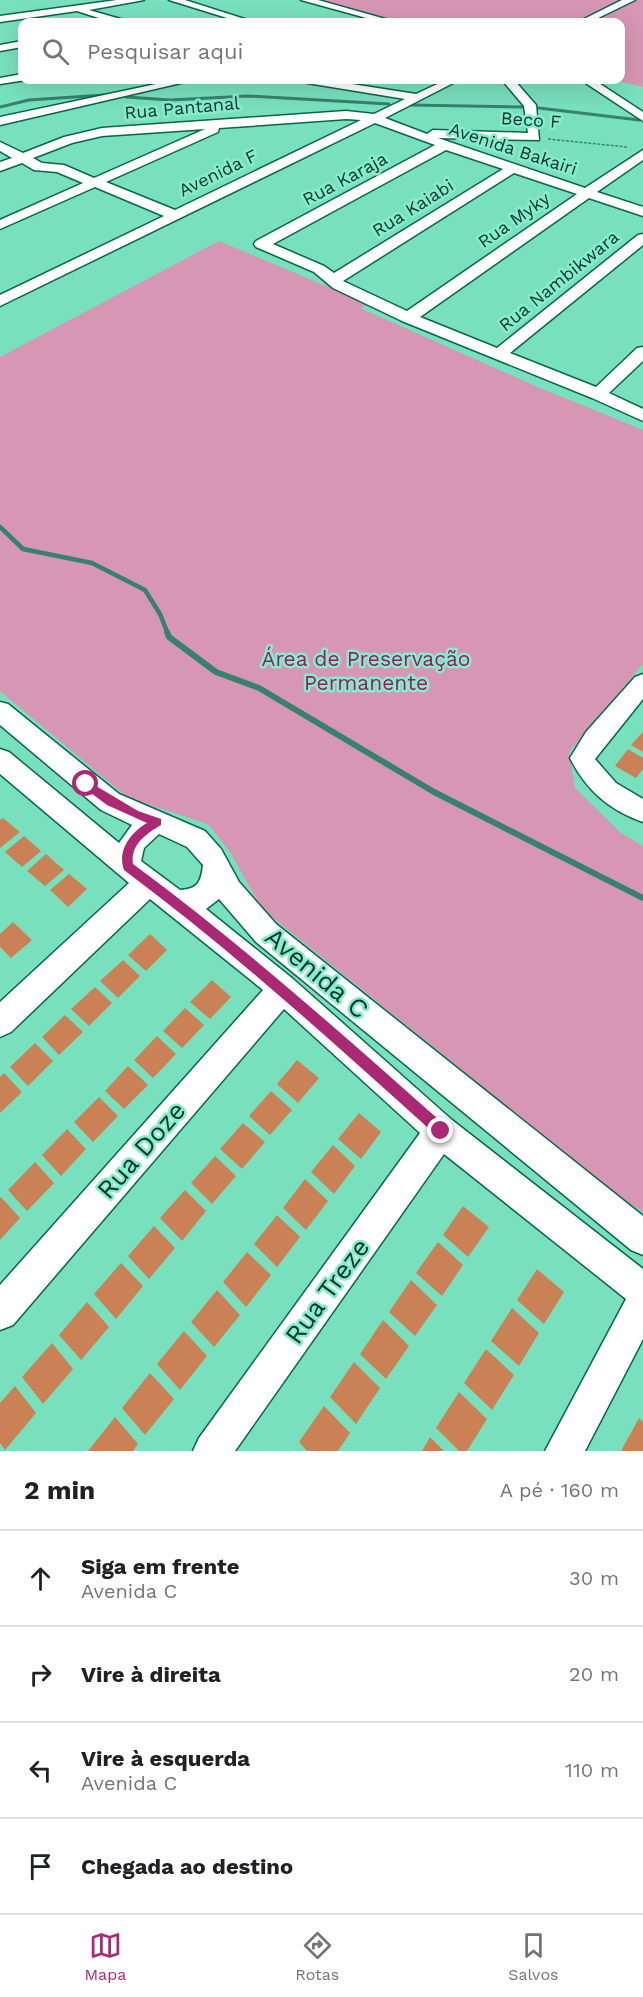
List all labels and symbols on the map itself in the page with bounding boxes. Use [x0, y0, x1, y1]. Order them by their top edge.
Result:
street label: Rua Pantanal [123, 92, 241, 123]
street label: Beco F [500, 107, 562, 132]
street label: Avenida Bakairi [447, 118, 580, 179]
street label: Avenida F [175, 144, 261, 201]
street label: Rua Karaja [299, 148, 391, 210]
street label: Rua Kaiabi [368, 174, 457, 241]
street label: Rua Myky [474, 187, 554, 252]
street label: Rua Nambikwara [495, 226, 623, 335]
park label: Área de Preservação Permanente [262, 646, 470, 695]
route start [72, 770, 98, 796]
street label: Avenida C [259, 921, 375, 1025]
street label: Rua Doze [91, 1095, 191, 1205]
route end [427, 1117, 453, 1143]
street label: Rua Treze [279, 1232, 375, 1350]

